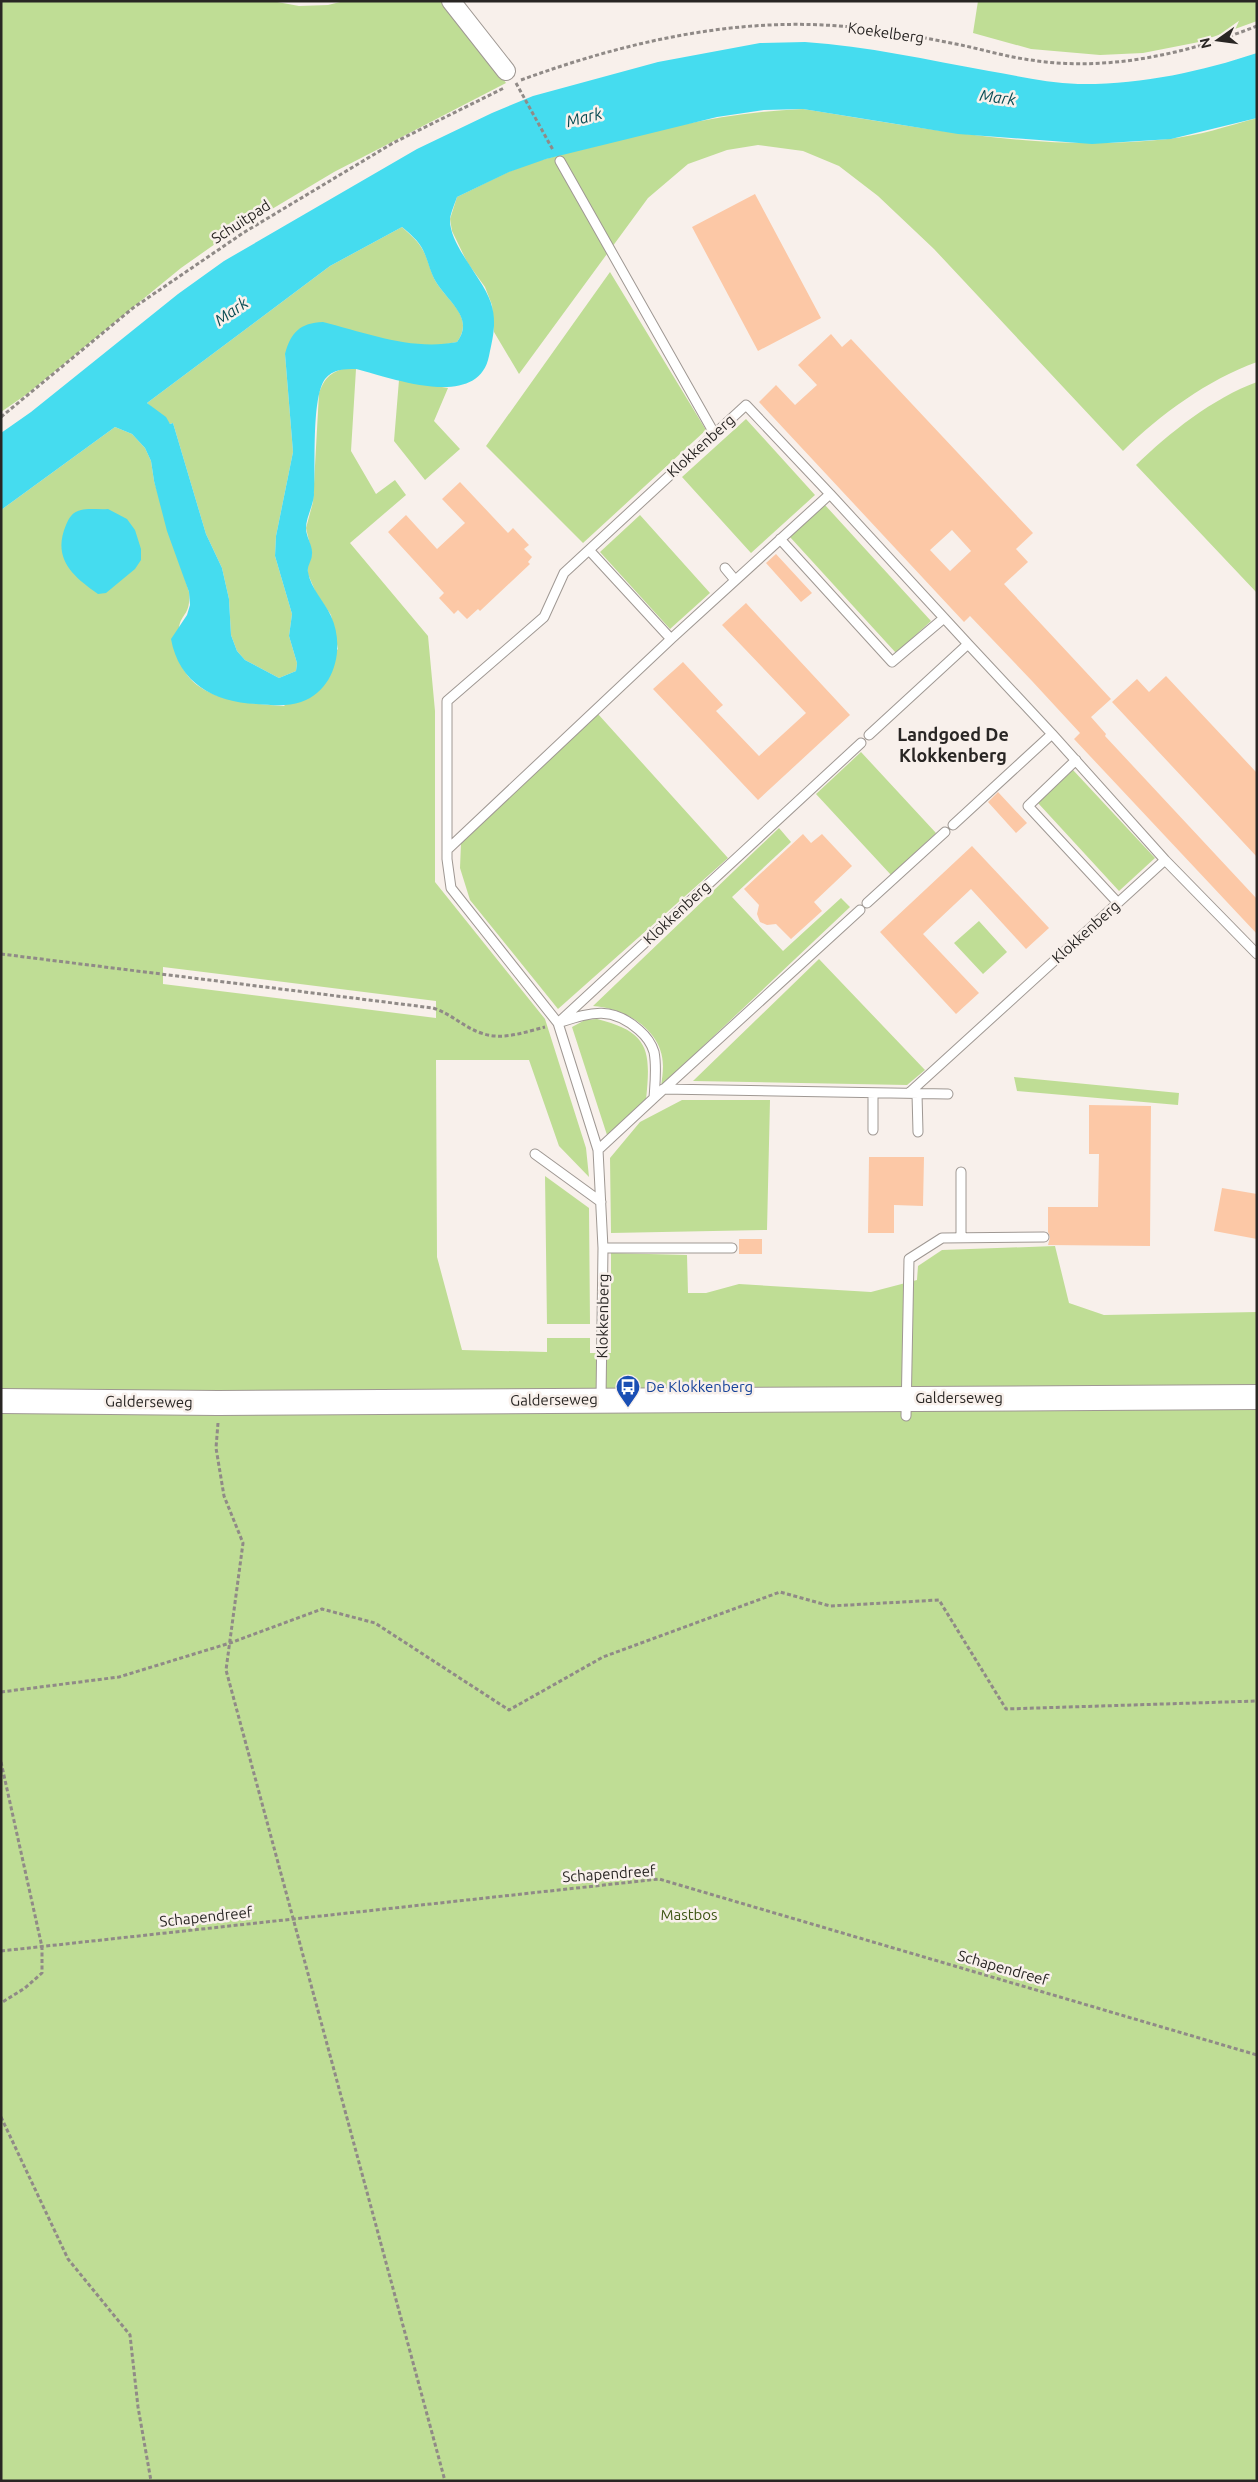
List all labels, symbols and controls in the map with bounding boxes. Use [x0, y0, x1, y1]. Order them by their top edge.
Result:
north arrow [1193, 15, 1243, 65]
street label: Koekelberg [847, 19, 925, 46]
text: N [1196, 36, 1214, 50]
water label: Mark [979, 86, 1018, 109]
water label: Mark [564, 104, 605, 130]
street label: Schuitpad [208, 196, 273, 247]
water label: Mark [211, 293, 252, 329]
street label: Klokkenberg [663, 411, 738, 480]
district label: Landgoed De Klokkenberg [897, 724, 1009, 765]
street label: Klokkenberg [640, 877, 714, 948]
street label: Klokkenberg [1048, 897, 1123, 966]
street label: Klokkenberg [593, 1273, 612, 1359]
bus stop icon: De Klokkenberg [615, 1374, 641, 1408]
place label: De Klokkenberg [646, 1378, 753, 1395]
street label: Galderseweg [915, 1389, 1003, 1406]
street label: Galderseweg [510, 1390, 598, 1409]
street label: Galderseweg [105, 1392, 193, 1411]
street label: Schapendreef [562, 1862, 656, 1885]
street label: Schapendreef [159, 1903, 254, 1930]
park label: Mastbos [660, 1906, 718, 1923]
street label: Schapendreef [956, 1946, 1051, 1989]

